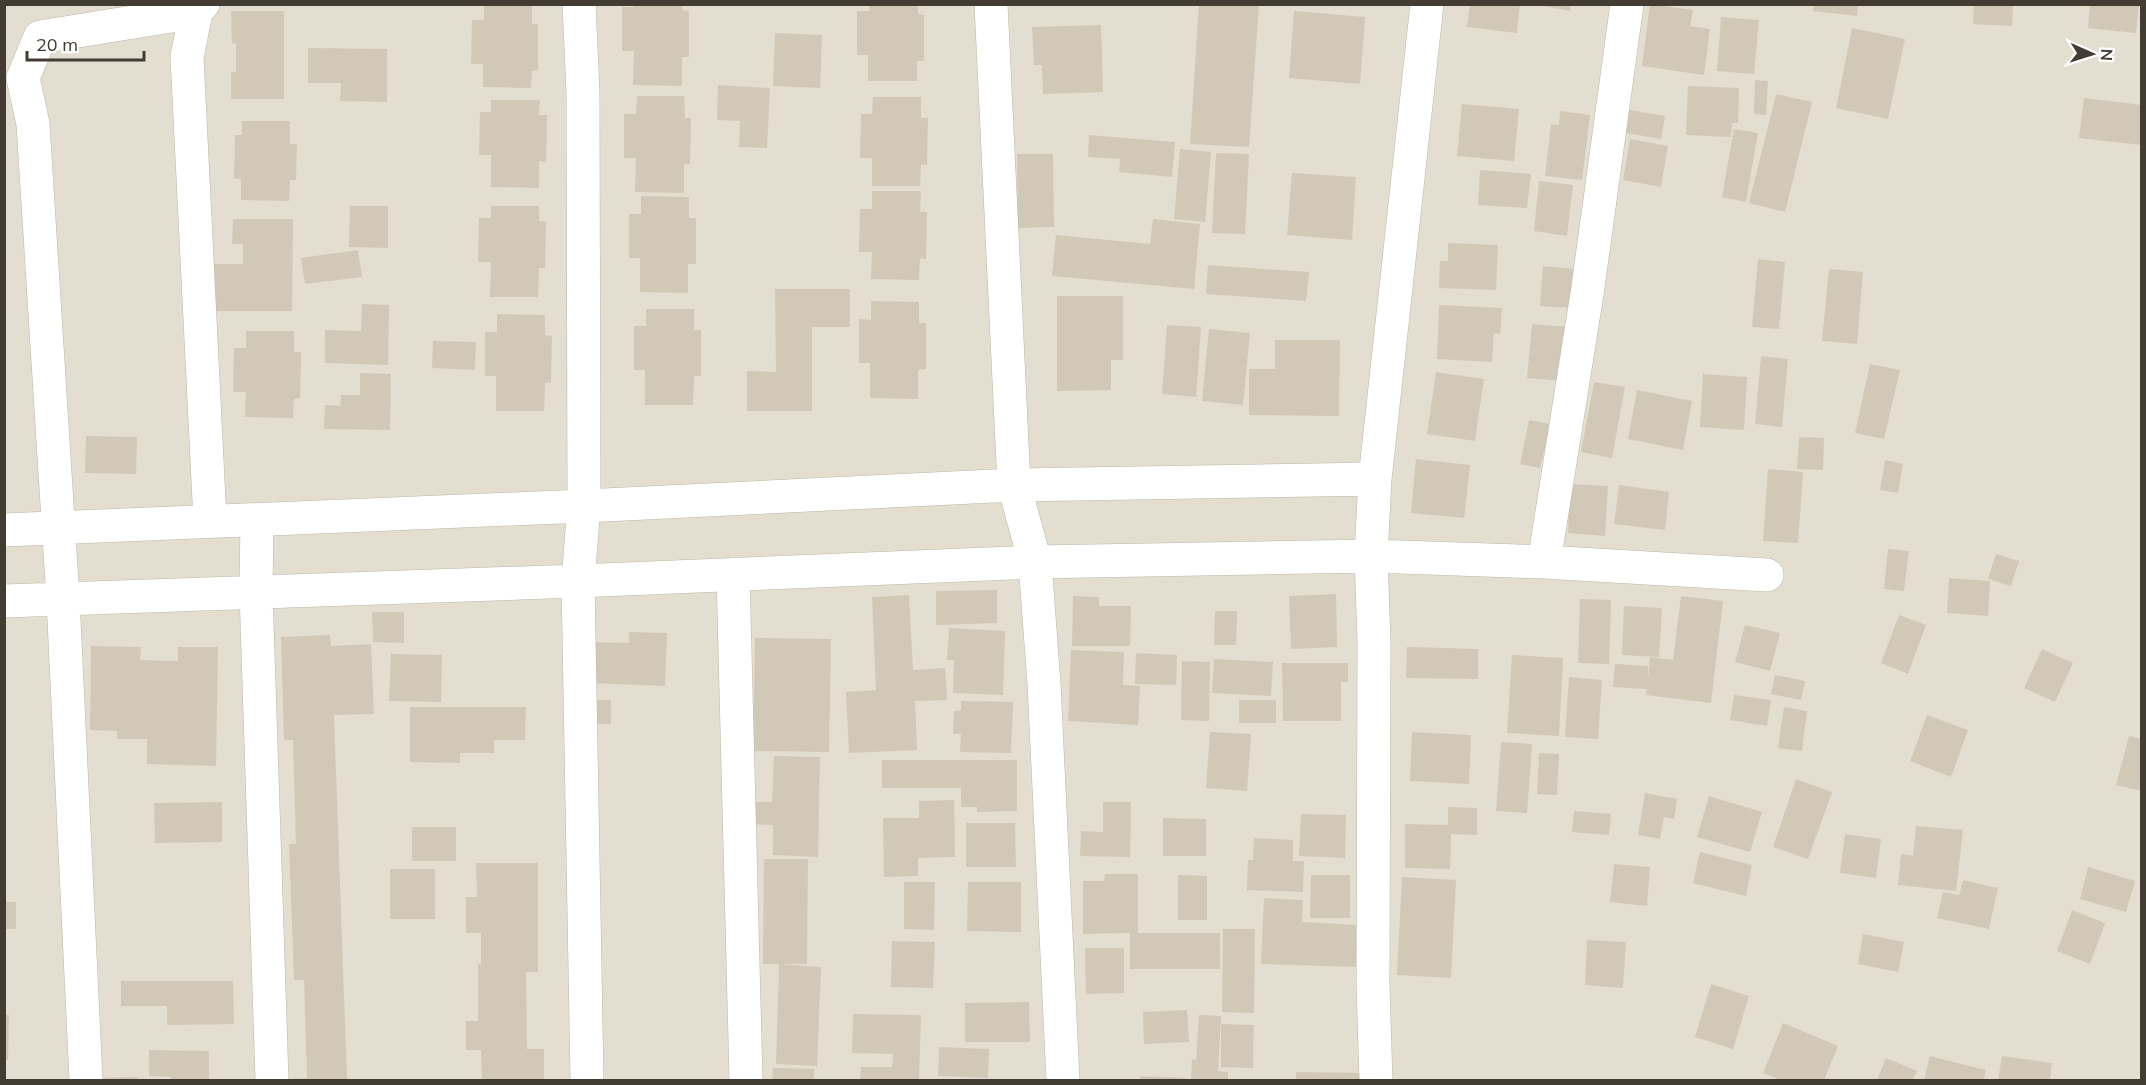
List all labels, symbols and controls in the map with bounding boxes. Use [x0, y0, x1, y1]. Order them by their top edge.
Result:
scale bar [27, 24, 144, 62]
north arrow [2062, 24, 2122, 84]
text: 20 m [36, 33, 78, 56]
text: N [2097, 48, 2117, 61]

